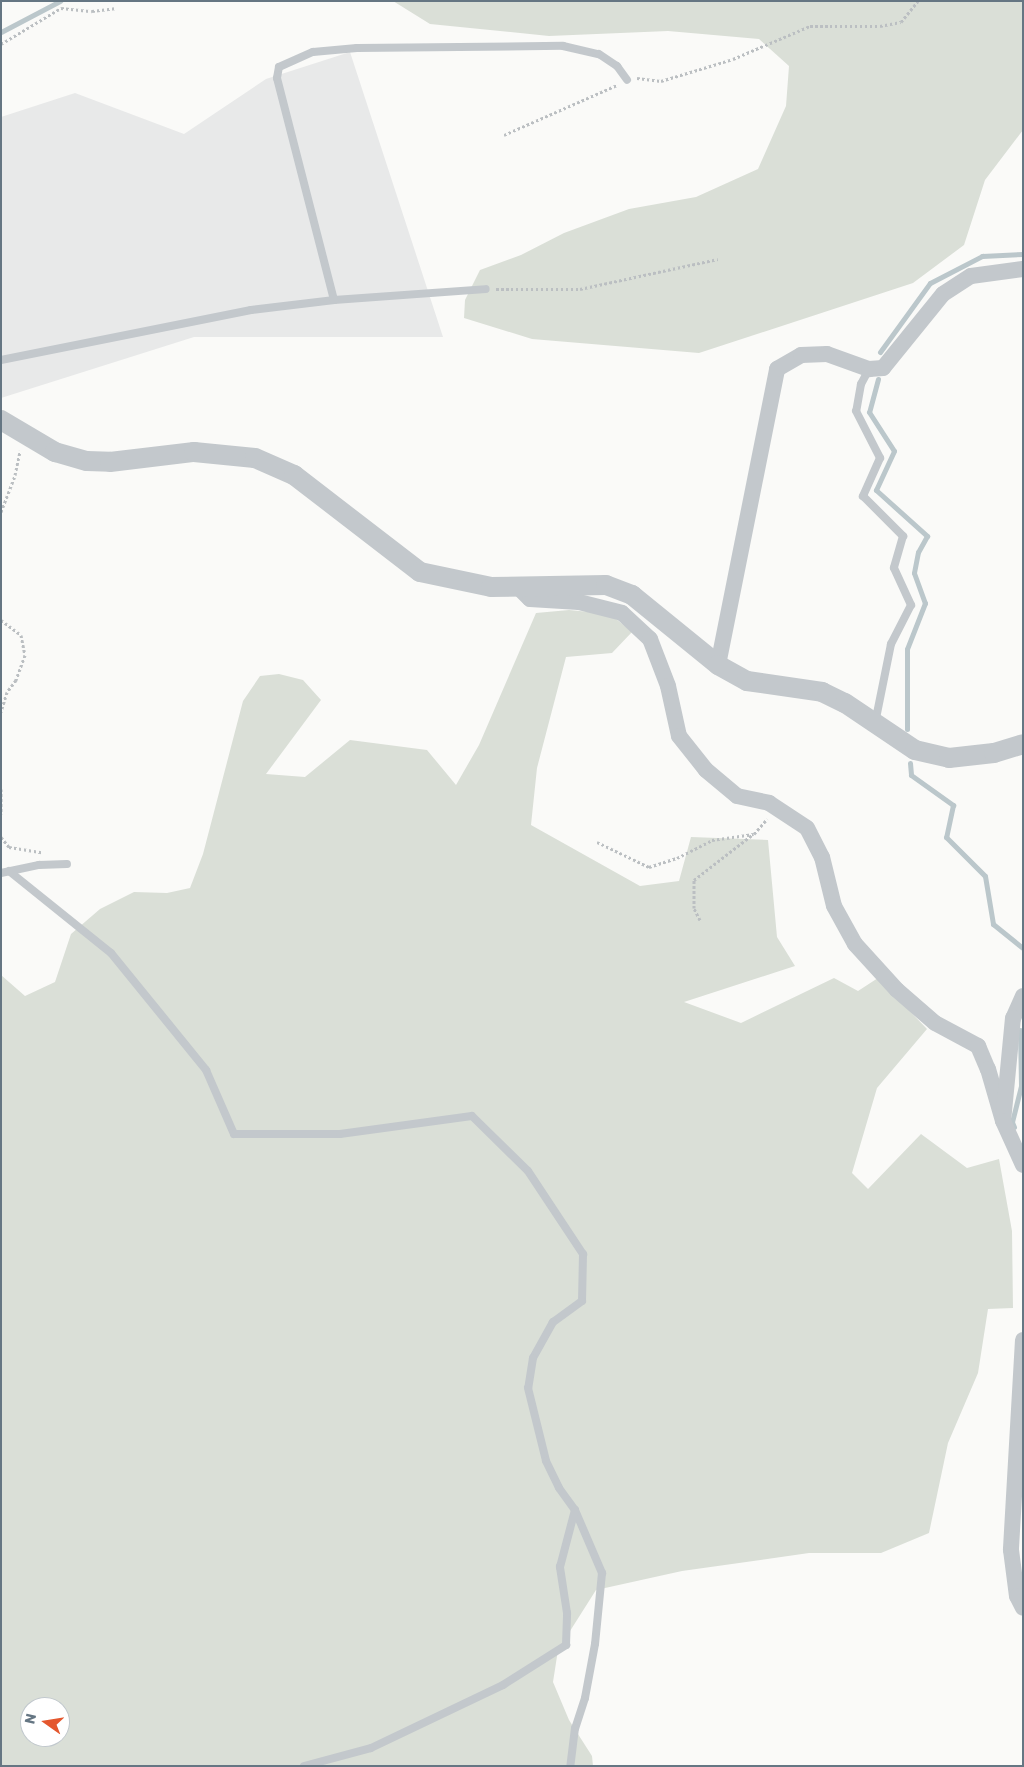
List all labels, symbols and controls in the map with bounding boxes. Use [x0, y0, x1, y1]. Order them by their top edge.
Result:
north arrow [20, 1697, 70, 1747]
text: N [21, 1712, 40, 1726]

